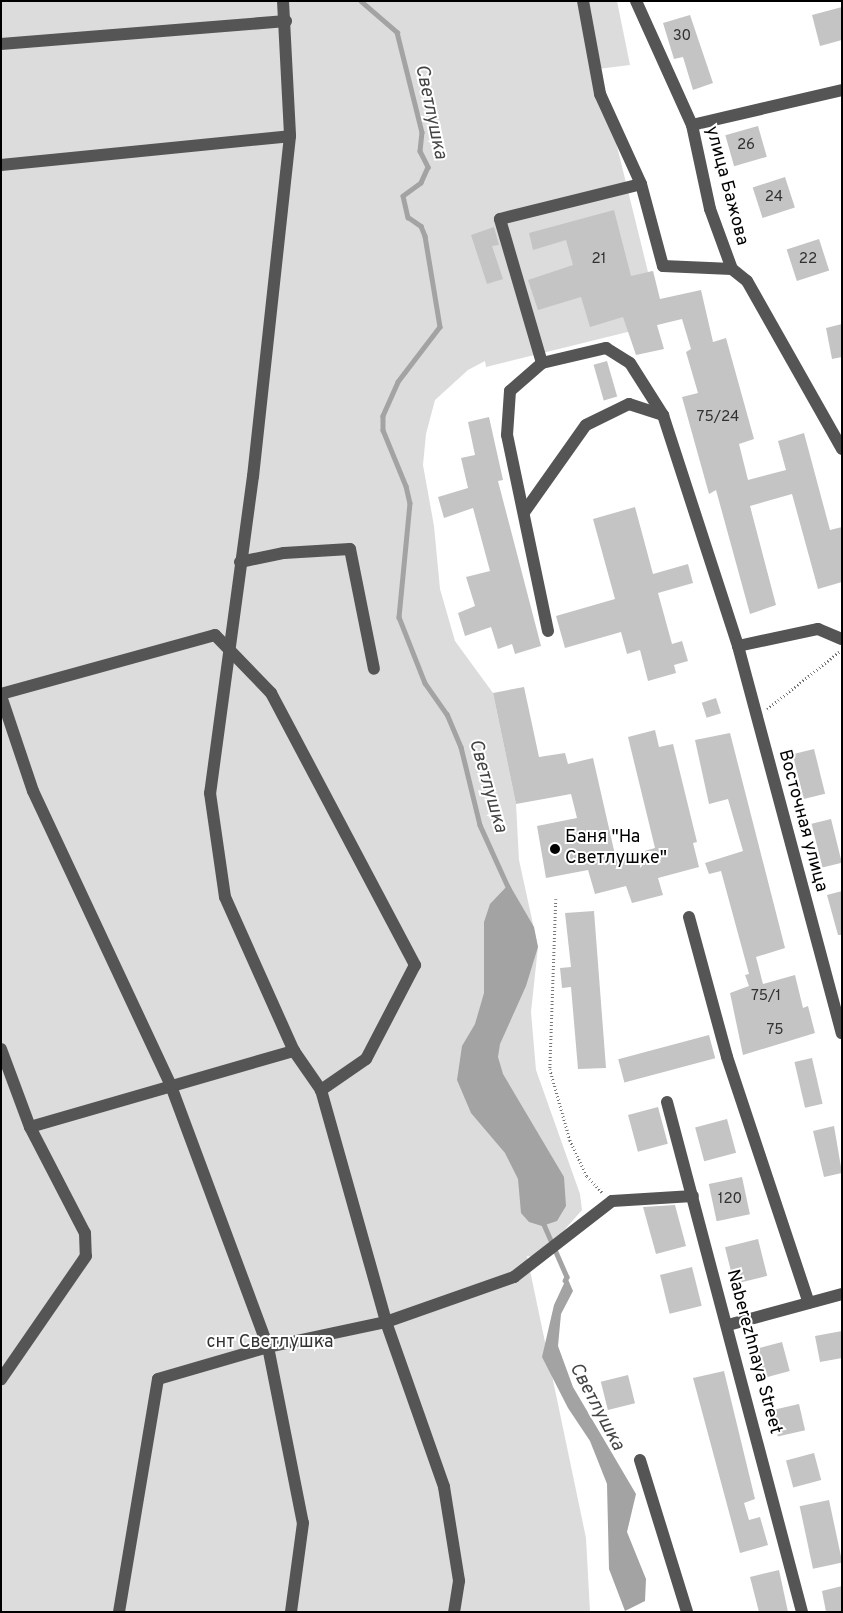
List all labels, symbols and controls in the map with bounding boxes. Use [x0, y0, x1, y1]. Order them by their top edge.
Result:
house number: 30 [673, 28, 691, 46]
water label: Светлушка [409, 63, 451, 161]
street label: улица Бажова [700, 124, 752, 248]
house number: 26 [737, 137, 755, 155]
house number: 24 [765, 189, 783, 207]
house number: 21 [592, 251, 606, 269]
house number: 22 [799, 251, 817, 269]
house number: 75/24 [697, 409, 739, 427]
water label: Светлушка [463, 737, 511, 835]
street label: Восточная улица [773, 747, 831, 895]
place label: Баня "На Светлушке" [565, 828, 667, 871]
marker: Баня "На Светлушке" [549, 843, 561, 855]
house number: 75/1 [751, 988, 781, 1006]
house number: 75 [766, 1022, 784, 1040]
house number: 120 [718, 1191, 742, 1209]
street label: Naberezhnaya Street [721, 1267, 785, 1437]
park label: снт Светлушка [207, 1332, 333, 1354]
water label: Светлушка [563, 1359, 629, 1455]

